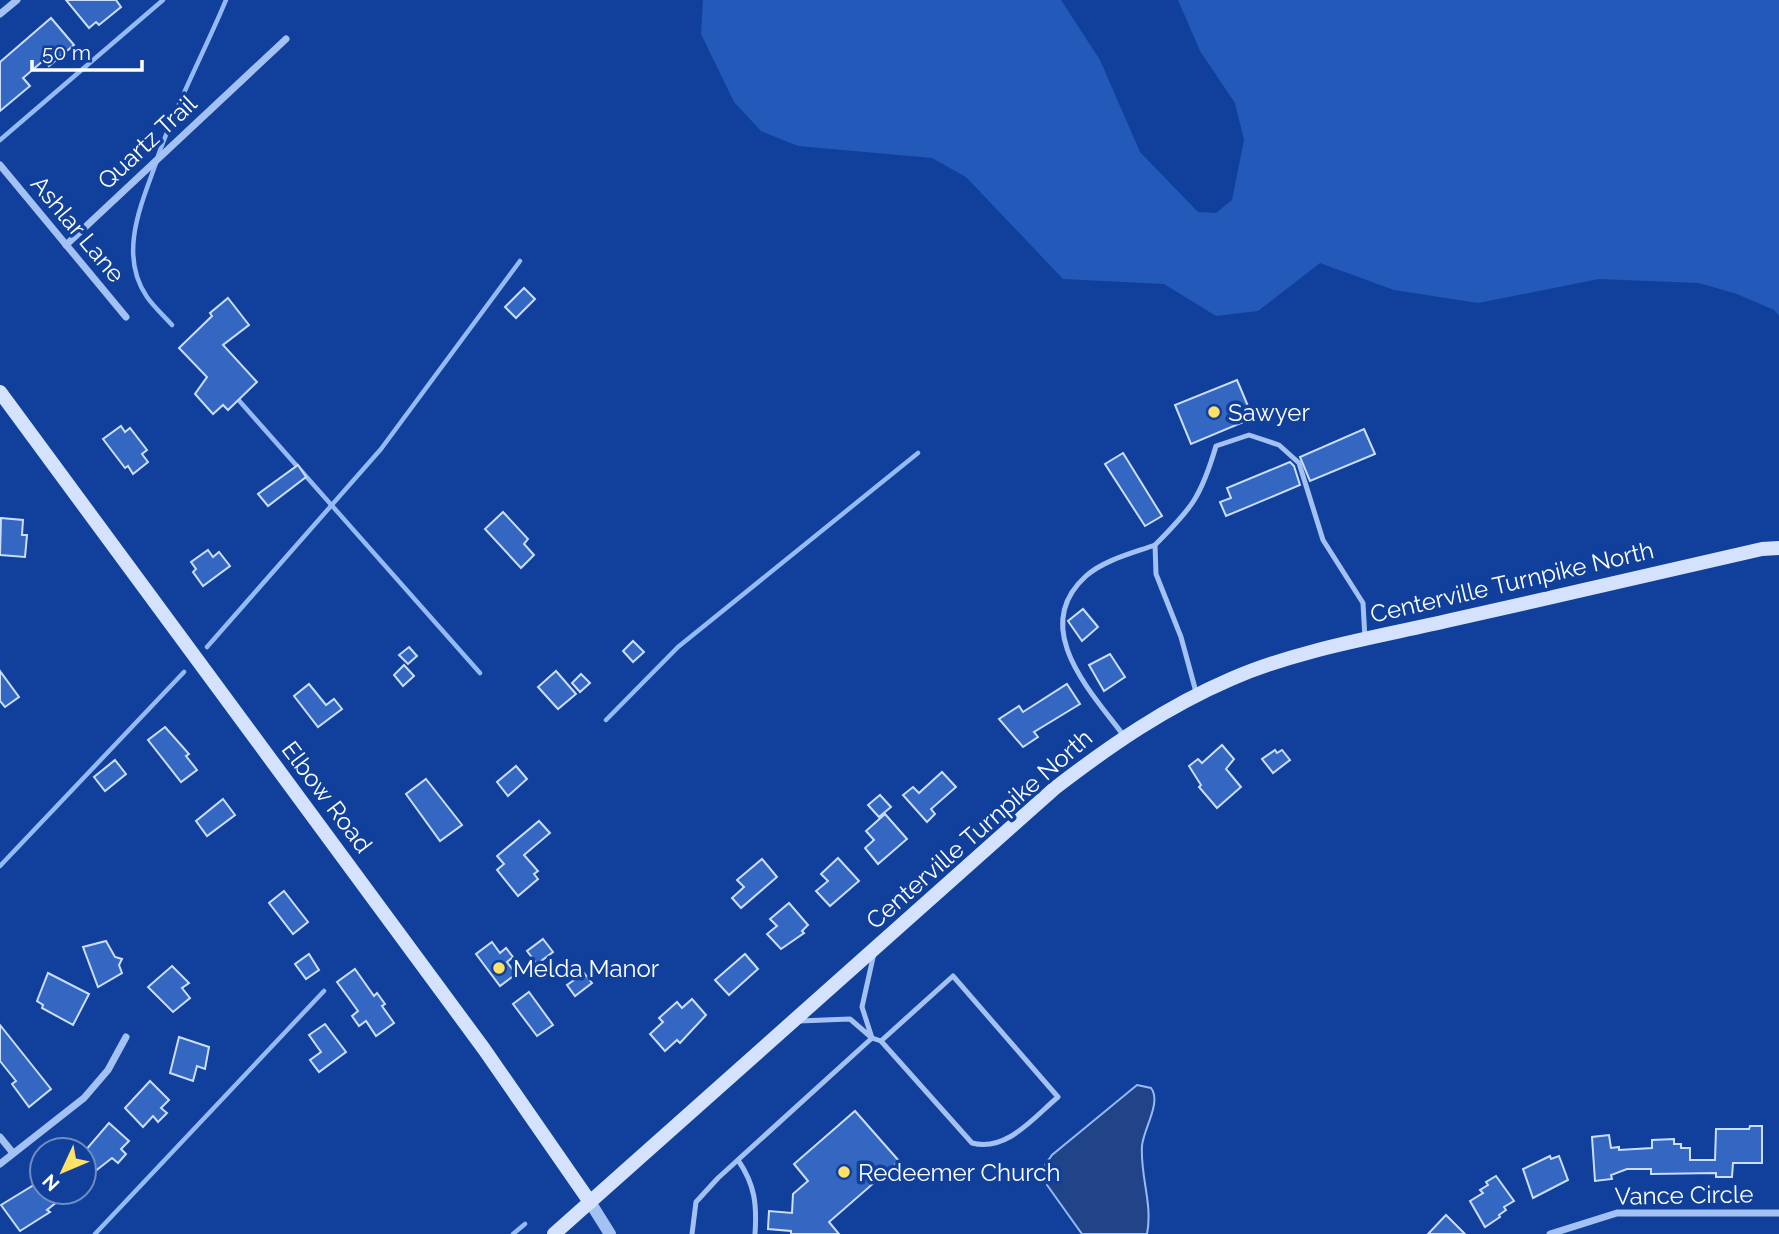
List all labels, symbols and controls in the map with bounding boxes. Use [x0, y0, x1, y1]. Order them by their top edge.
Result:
scale bar [32, 28, 142, 72]
text: 50 m [42, 40, 91, 65]
street label: Quartz Trail [92, 89, 203, 195]
street label: Ashlar Lane [25, 170, 131, 288]
place label: Sawyer [1228, 398, 1310, 427]
marker: Sawyer [1206, 404, 1222, 420]
street label: Centerville Turnpike North [1367, 535, 1657, 629]
street label: Centerville Turnpike North [860, 723, 1098, 935]
street label: Elbow Road [276, 735, 378, 859]
place label: Melda Manor [513, 954, 660, 983]
marker: Melda Manor [491, 960, 507, 976]
north arrow [28, 1136, 98, 1206]
place label: Redeemer Church [858, 1158, 1061, 1187]
marker: Redeemer Church [836, 1164, 852, 1180]
text: N [38, 1170, 64, 1196]
street label: Vance Circle [1614, 1179, 1754, 1211]

